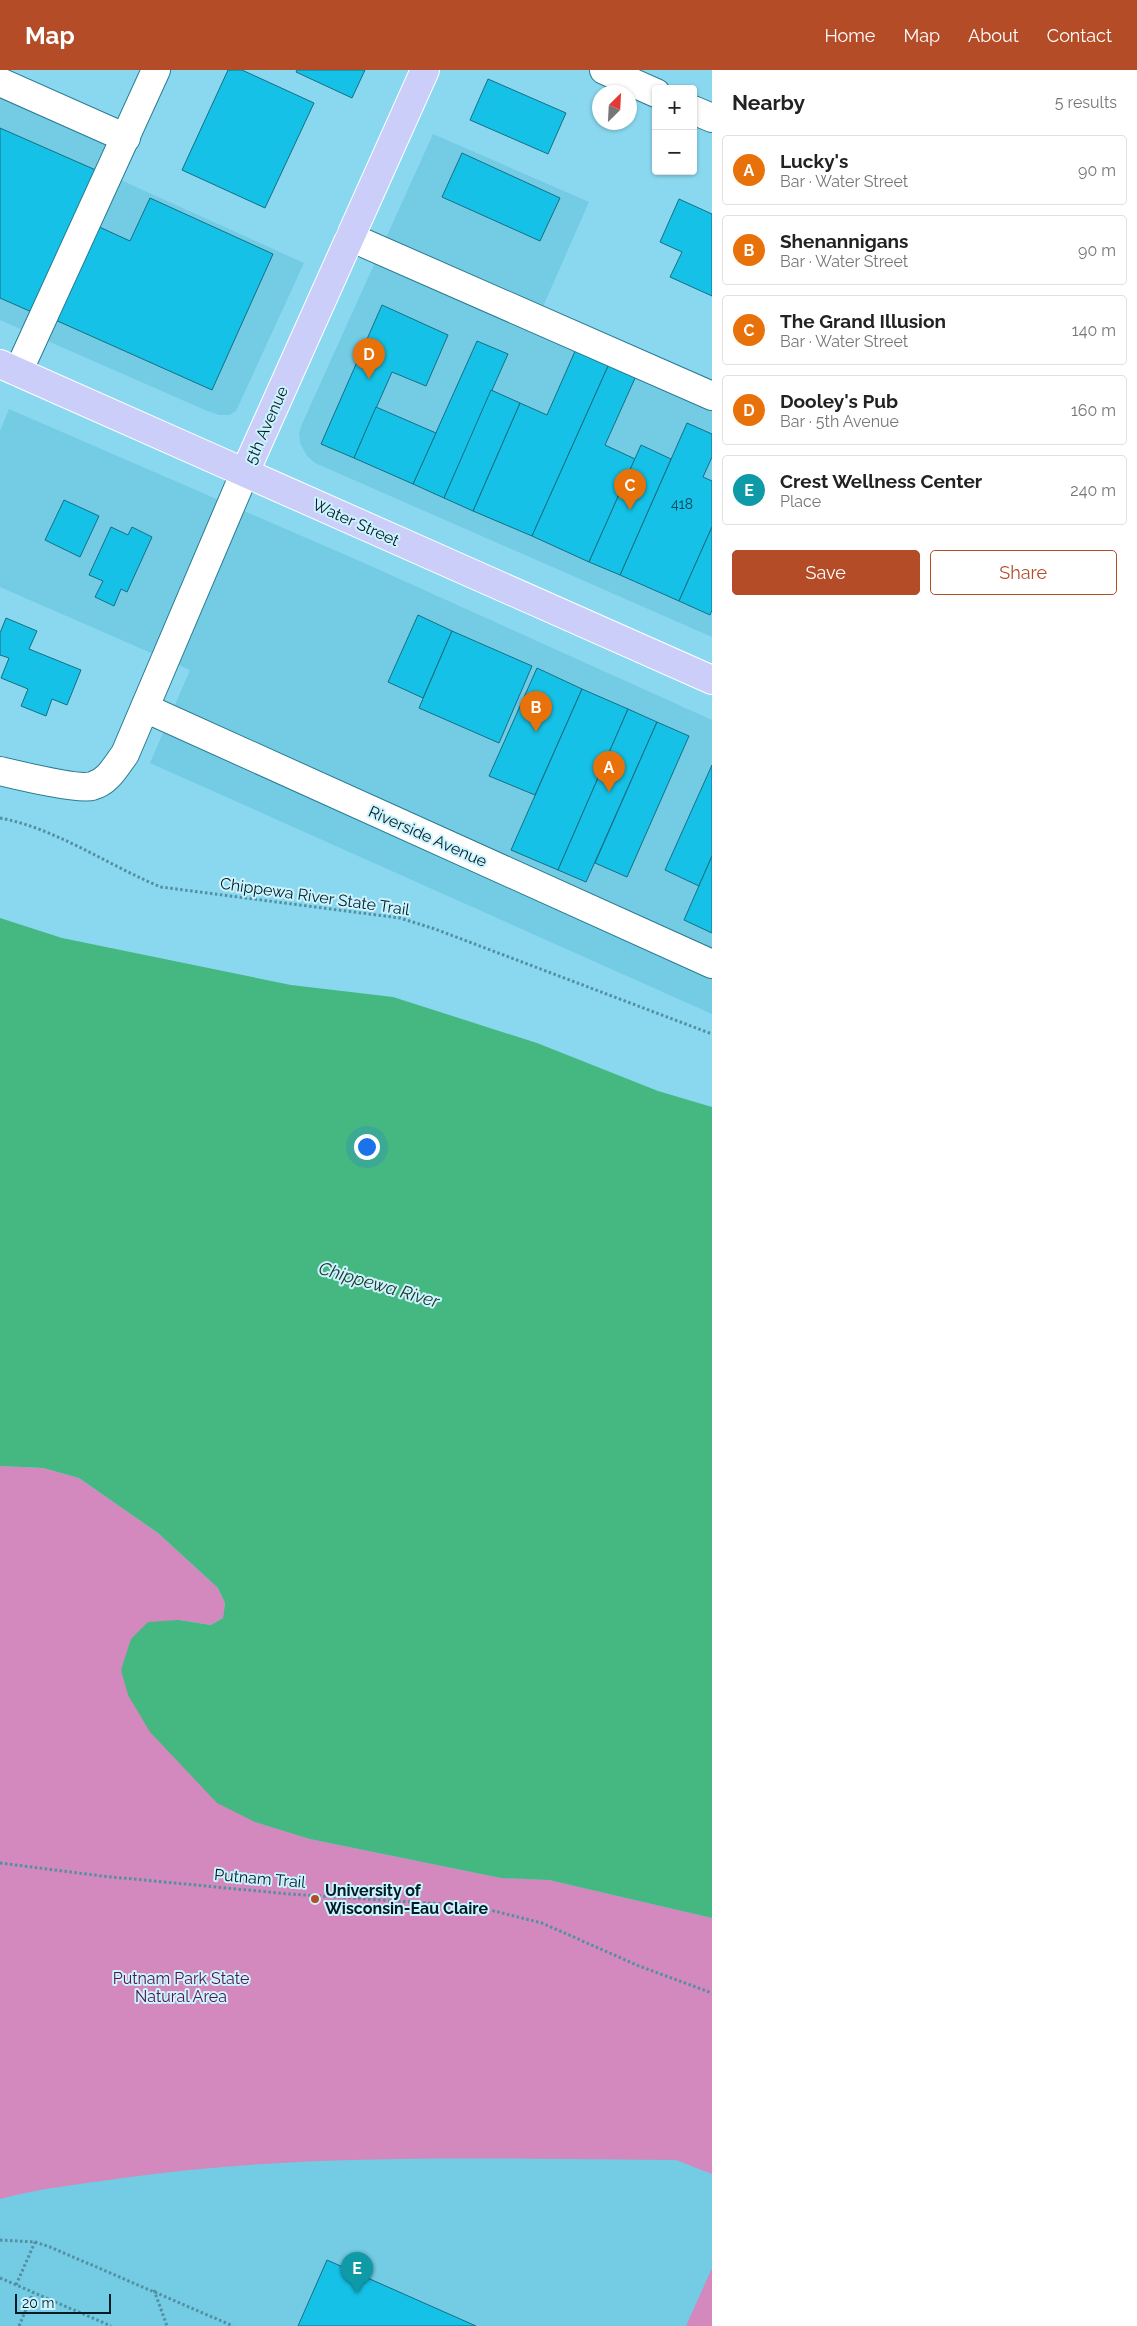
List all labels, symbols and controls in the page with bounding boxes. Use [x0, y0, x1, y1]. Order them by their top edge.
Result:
text: Map [25, 21, 75, 50]
text: Home [824, 25, 875, 46]
text: Map [903, 25, 940, 46]
text: About [968, 25, 1019, 46]
text: Contact [1047, 25, 1112, 46]
north arrow [592, 85, 637, 130]
map controls [652, 85, 697, 175]
button: + [652, 85, 697, 130]
text: Nearby [732, 90, 805, 115]
text: 5 results [1055, 93, 1117, 112]
button: − [652, 130, 697, 175]
text: Lucky's [780, 150, 848, 172]
text: A [744, 161, 754, 180]
text: 90 m [1078, 161, 1116, 180]
text: Bar · Water Street [780, 172, 908, 191]
text: Shenannigans [780, 230, 908, 252]
text: B [744, 241, 754, 260]
text: 90 m [1078, 241, 1116, 260]
text: Bar · Water Street [780, 252, 908, 271]
text: The Grand Illusion [780, 310, 946, 332]
text: C [744, 321, 754, 340]
text: 140 m [1072, 321, 1116, 340]
text: Bar · Water Street [780, 332, 908, 351]
pin: D [353, 338, 385, 379]
street label: 5th Avenue [241, 383, 292, 467]
text: Dooley's Pub [780, 390, 898, 412]
text: D [743, 401, 755, 420]
text: 160 m [1071, 401, 1116, 420]
text: Bar · 5th Avenue [780, 412, 899, 431]
pin: C [614, 469, 646, 510]
text: Crest Wellness Center [780, 470, 982, 492]
text: E [744, 481, 754, 500]
text: 240 m [1070, 481, 1116, 500]
text: Place [780, 492, 821, 511]
street label: Water Street [310, 495, 403, 550]
house number: 418 [671, 496, 693, 512]
button: Save [732, 550, 920, 595]
button: Share [930, 550, 1117, 595]
pin: B [520, 691, 552, 732]
pin: A [593, 751, 625, 792]
street label: Riverside Avenue [366, 802, 490, 871]
street label: Chippewa River State Trail [219, 874, 412, 919]
your location [354, 1134, 380, 1160]
water label: Chippewa River [316, 1257, 443, 1312]
street label: Putnam Trail [213, 1865, 307, 1892]
place label: University of Wisconsin-Eau Claire [325, 1881, 488, 1918]
marker: University of Wisconsin-Eau Claire [309, 1893, 321, 1905]
park label: Putnam Park State Natural Area [113, 1969, 249, 2006]
pin: E [341, 2252, 373, 2293]
scale bar [15, 2291, 111, 2314]
text: 20 m [22, 2295, 54, 2311]

